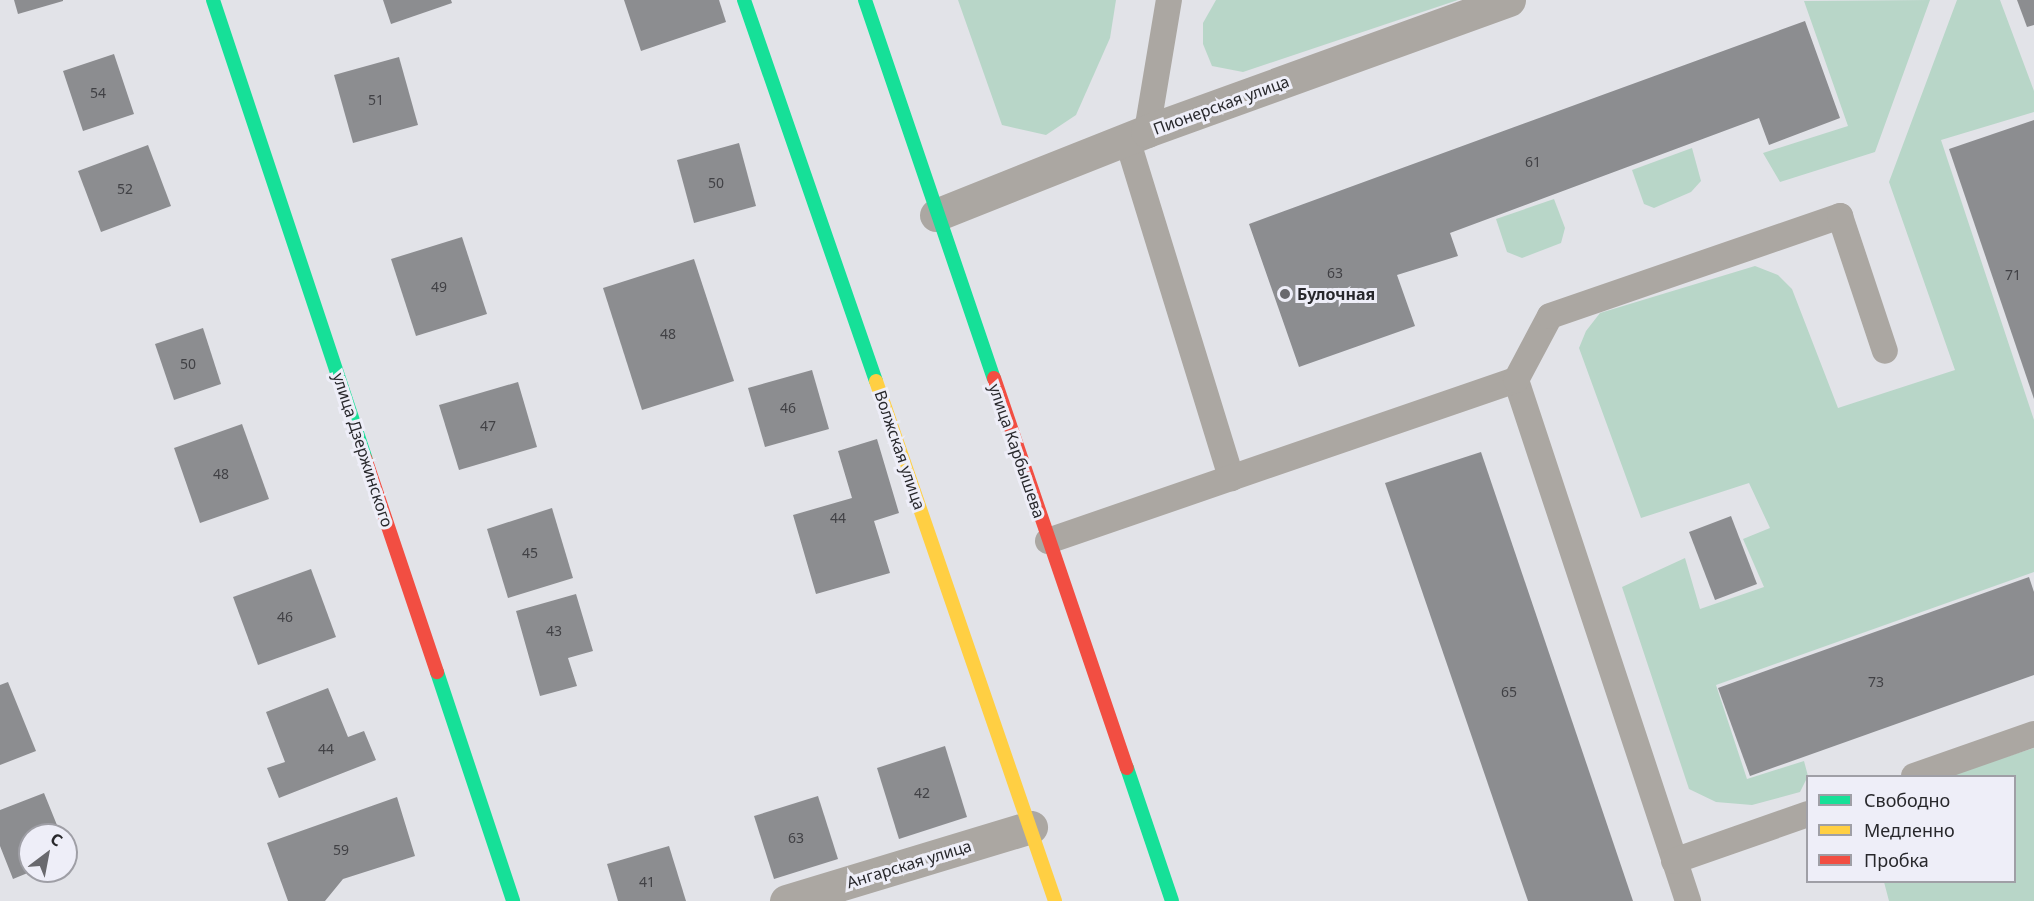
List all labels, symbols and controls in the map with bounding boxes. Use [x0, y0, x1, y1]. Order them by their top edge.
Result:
street label: Пионерская улица [1150, 71, 1292, 139]
house number: 54 [90, 85, 106, 101]
house number: 51 [368, 92, 384, 108]
house number: 61 [1525, 154, 1541, 170]
house number: 50 [708, 175, 724, 191]
house number: 52 [117, 181, 133, 197]
house number: 63 [1327, 265, 1343, 281]
house number: 71 [2005, 267, 2021, 283]
house number: 49 [431, 279, 447, 295]
place label: Булочная [1297, 284, 1375, 304]
marker: Булочная [1278, 287, 1292, 301]
house number: 48 [660, 326, 676, 342]
house number: 50 [180, 356, 196, 372]
street label: улица Дзержинского [329, 370, 397, 530]
street label: улица Карбышева [985, 381, 1049, 521]
street label: Волжская улица [871, 388, 929, 512]
house number: 46 [780, 400, 796, 416]
house number: 47 [480, 418, 496, 434]
house number: 48 [213, 466, 229, 482]
house number: 44 [830, 510, 846, 526]
house number: 45 [522, 545, 538, 561]
house number: 46 [277, 609, 293, 625]
house number: 43 [546, 623, 562, 639]
house number: 73 [1868, 674, 1884, 690]
house number: 65 [1501, 684, 1517, 700]
house number: 44 [318, 741, 334, 757]
legend [1806, 775, 2016, 883]
house number: 42 [914, 785, 930, 801]
text: Свободно [1864, 788, 1950, 812]
text: Медленно [1864, 818, 1955, 842]
north arrow [18, 823, 78, 883]
text: С [46, 827, 67, 851]
house number: 63 [788, 830, 804, 846]
street label: Ангарская улица [844, 836, 974, 892]
house number: 59 [333, 842, 349, 858]
text: Пробка [1864, 848, 1929, 872]
house number: 41 [639, 874, 655, 890]

